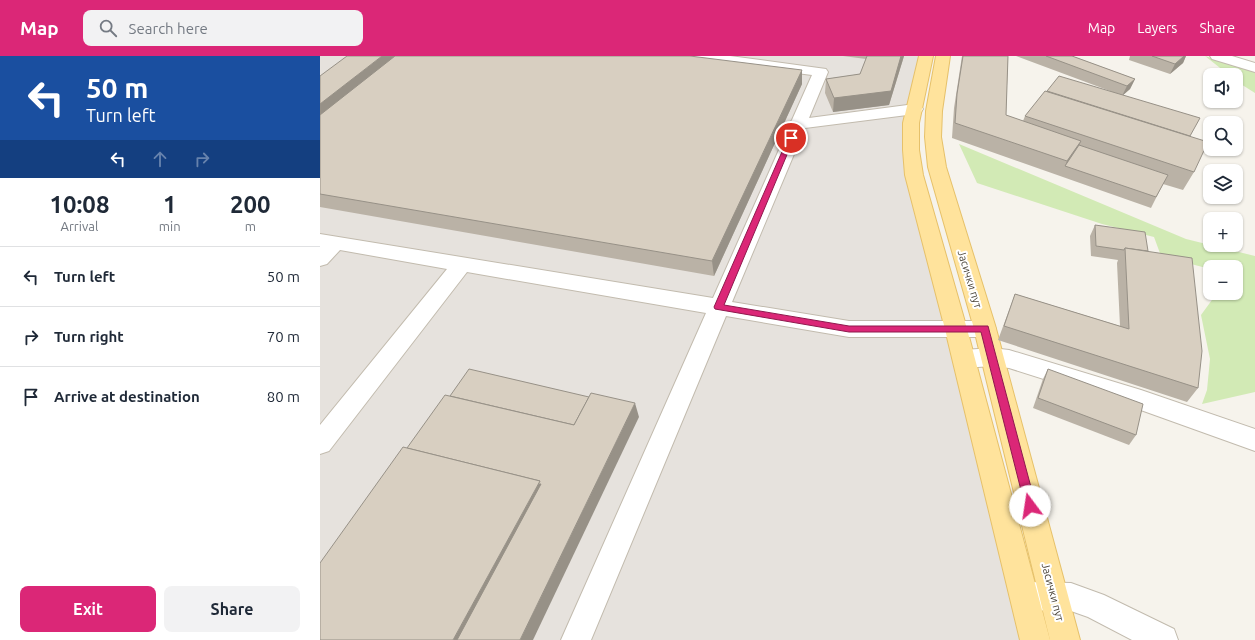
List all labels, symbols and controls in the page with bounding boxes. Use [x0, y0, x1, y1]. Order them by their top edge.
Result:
search box [83, 10, 363, 46]
text: Map [20, 17, 59, 39]
icon: search [97, 17, 119, 39]
text: Search here [129, 20, 208, 37]
text: Map [1088, 20, 1115, 36]
text: Layers [1137, 20, 1177, 36]
text: Share [1199, 20, 1235, 36]
map controls [1203, 68, 1243, 300]
button: sound [1203, 68, 1243, 108]
icon: left [20, 72, 72, 124]
text: 50 m [86, 72, 148, 103]
text: Turn left [86, 105, 156, 125]
button: search [1203, 116, 1243, 156]
pin [774, 121, 808, 155]
icon: arrive [780, 127, 802, 149]
icon: left [107, 148, 129, 170]
icon: ahead [149, 148, 171, 170]
icon: right [191, 148, 213, 170]
button: layers [1203, 164, 1243, 204]
text: 10:08 [49, 191, 109, 218]
text: 1 [163, 191, 176, 218]
text: 200 [230, 191, 271, 218]
button: + [1203, 212, 1243, 252]
text: Arrival [60, 219, 98, 233]
text: min [159, 219, 181, 233]
text: m [245, 219, 256, 233]
street label: Јасички пут [956, 249, 985, 309]
button: − [1203, 260, 1243, 300]
icon: left [20, 266, 42, 288]
text: Turn left [54, 268, 115, 285]
text: 50 m [267, 268, 300, 285]
icon: right [20, 326, 42, 348]
text: Turn right [54, 328, 124, 345]
text: 70 m [267, 328, 300, 345]
icon: arrive [20, 386, 42, 408]
text: Arrive at destination [54, 388, 200, 405]
text: 80 m [267, 388, 300, 405]
position arrow [1009, 485, 1051, 527]
street label: Јасички пут [1039, 562, 1067, 623]
button: Exit [20, 586, 156, 632]
button: Share [164, 586, 300, 632]

